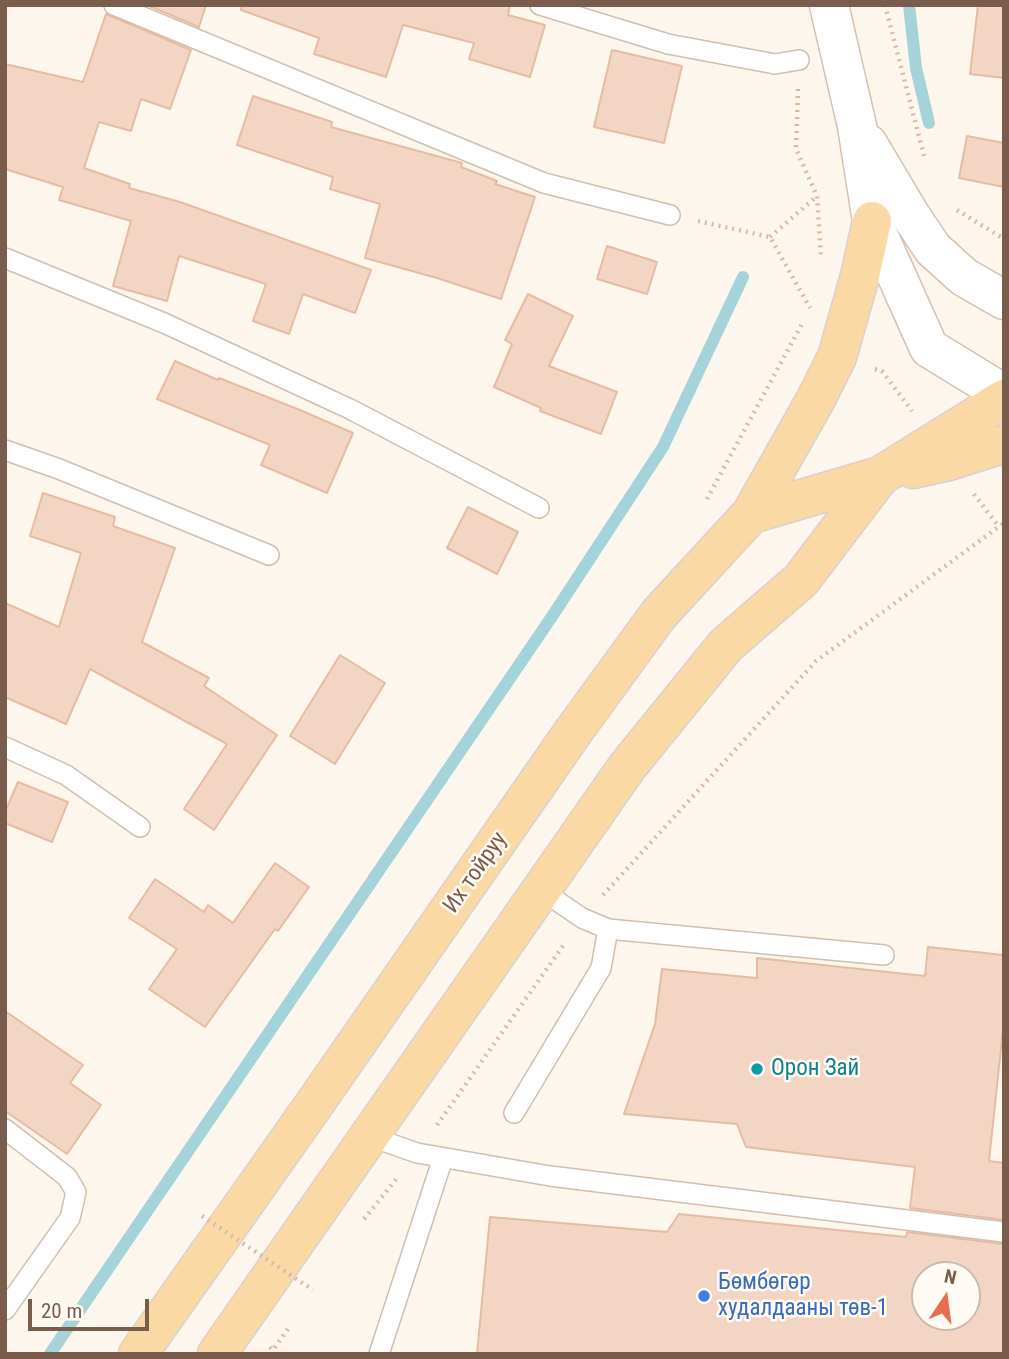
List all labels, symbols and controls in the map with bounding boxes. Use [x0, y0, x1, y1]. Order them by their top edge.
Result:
street label: Их тойруу [438, 827, 514, 919]
place label: Орон Зай [771, 1055, 859, 1083]
marker: Орон Зай [749, 1061, 765, 1077]
north arrow [911, 1261, 981, 1331]
text: N [942, 1264, 959, 1290]
place label: Бөмбөгөр худалдааны төв-1 [718, 1269, 888, 1323]
scale bar [32, 1286, 152, 1330]
marker: Бөмбөгөр худалдааны төв-1 [696, 1288, 712, 1304]
text: 20 m [41, 1299, 82, 1323]

